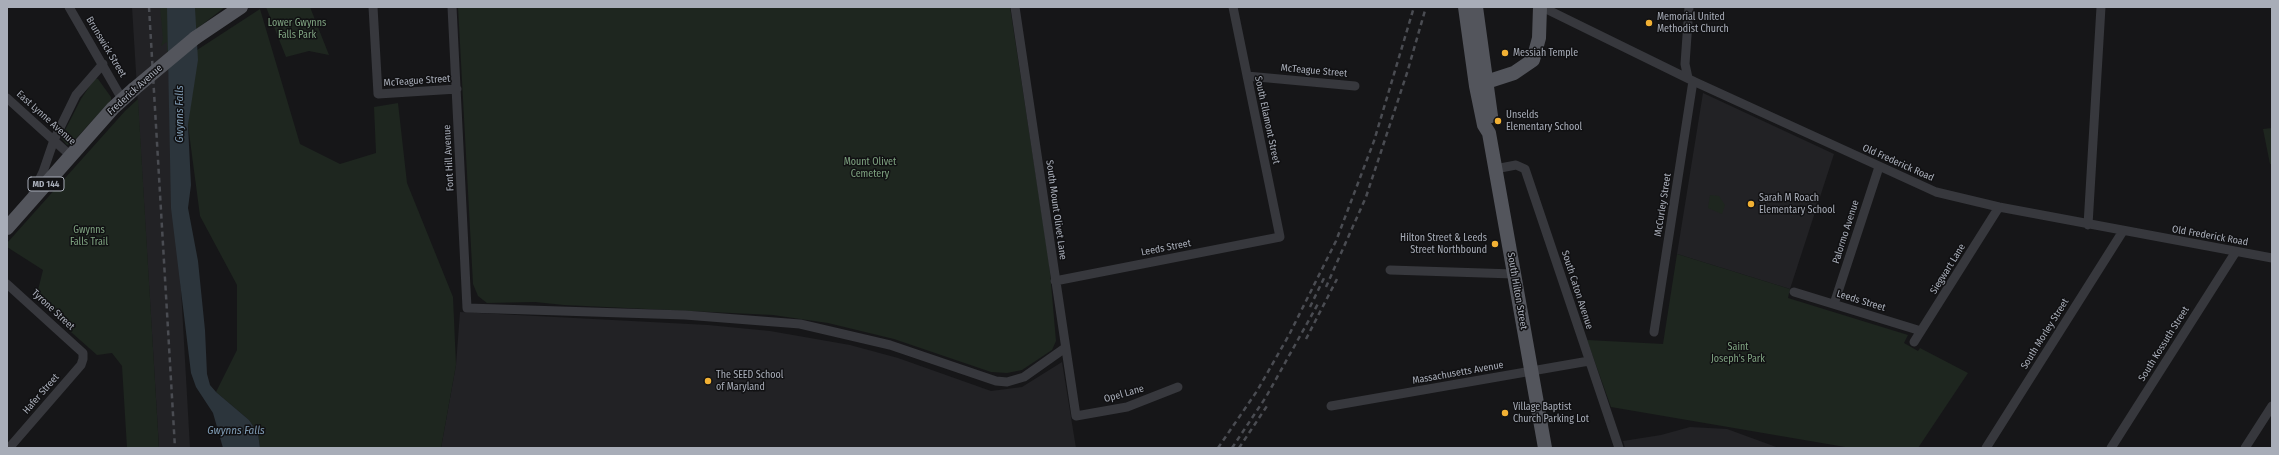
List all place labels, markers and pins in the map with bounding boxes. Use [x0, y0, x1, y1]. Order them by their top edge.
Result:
place label: Memorial United Methodist Church [1657, 11, 1729, 34]
marker: Memorial United Methodist Church [1644, 18, 1654, 28]
place label: Messiah Temple [1513, 47, 1578, 59]
marker: Messiah Temple [1500, 48, 1510, 58]
place label: Unselds Elementary School [1506, 109, 1582, 132]
marker: Unselds Elementary School [1493, 116, 1503, 126]
place label: Sarah M Roach Elementary School [1759, 192, 1835, 216]
marker: Sarah M Roach Elementary School [1746, 199, 1756, 209]
place label: Hilton Street & Leeds Street Northbound [1400, 232, 1487, 256]
marker: Hilton Street & Leeds Street Northbound [1490, 239, 1500, 249]
place label: The SEED School of Maryland [716, 369, 783, 392]
marker: The SEED School of Maryland [703, 376, 713, 386]
place label: Village Baptist Church Parking Lot [1513, 401, 1589, 424]
marker: Village Baptist Church Parking Lot [1500, 408, 1510, 418]

